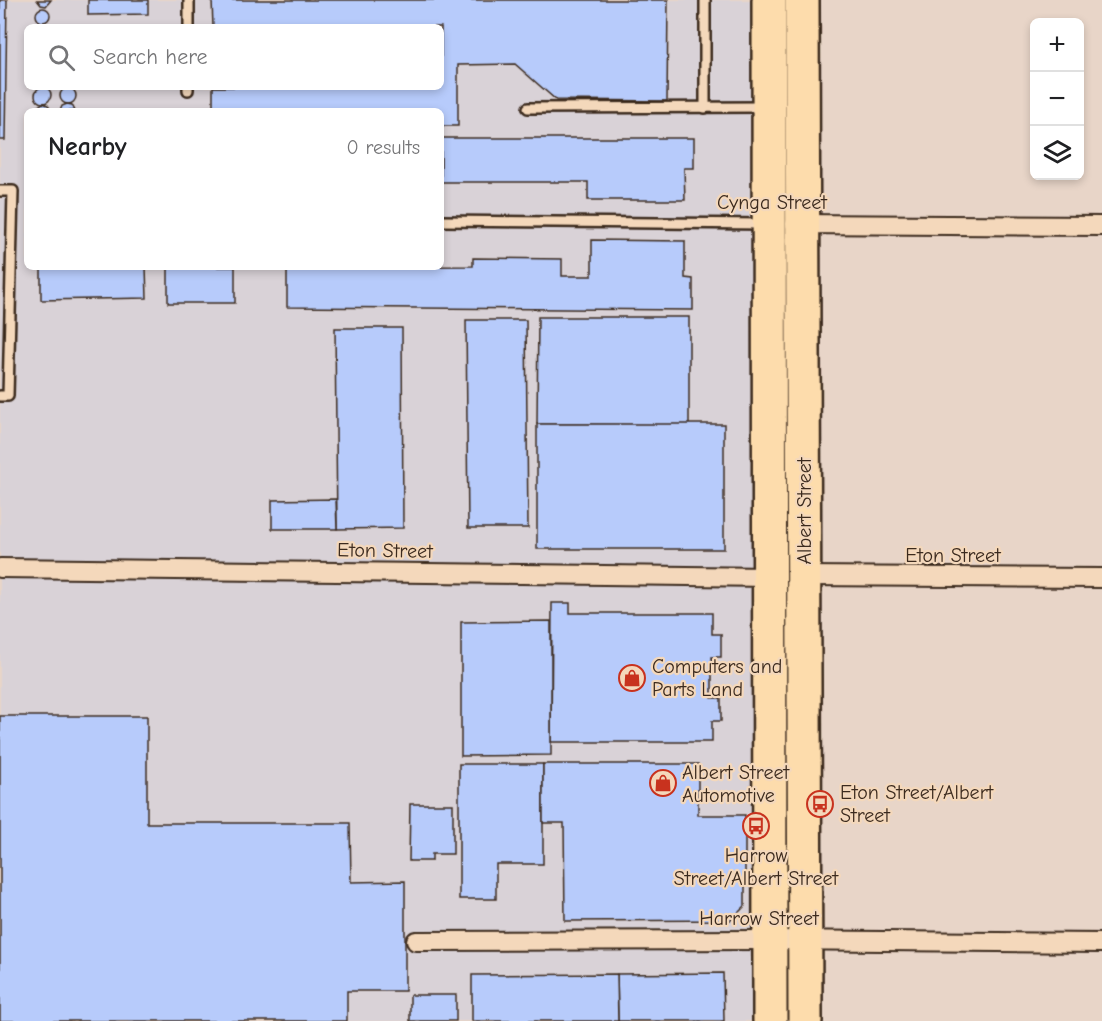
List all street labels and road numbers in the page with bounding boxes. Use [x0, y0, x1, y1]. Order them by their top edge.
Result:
street label: Cynga Street [717, 191, 828, 214]
street label: Albert Street [793, 456, 816, 565]
street label: Eton Street [337, 538, 434, 563]
street label: Eton Street [905, 544, 1002, 567]
street label: Harrow Street [699, 907, 820, 930]

